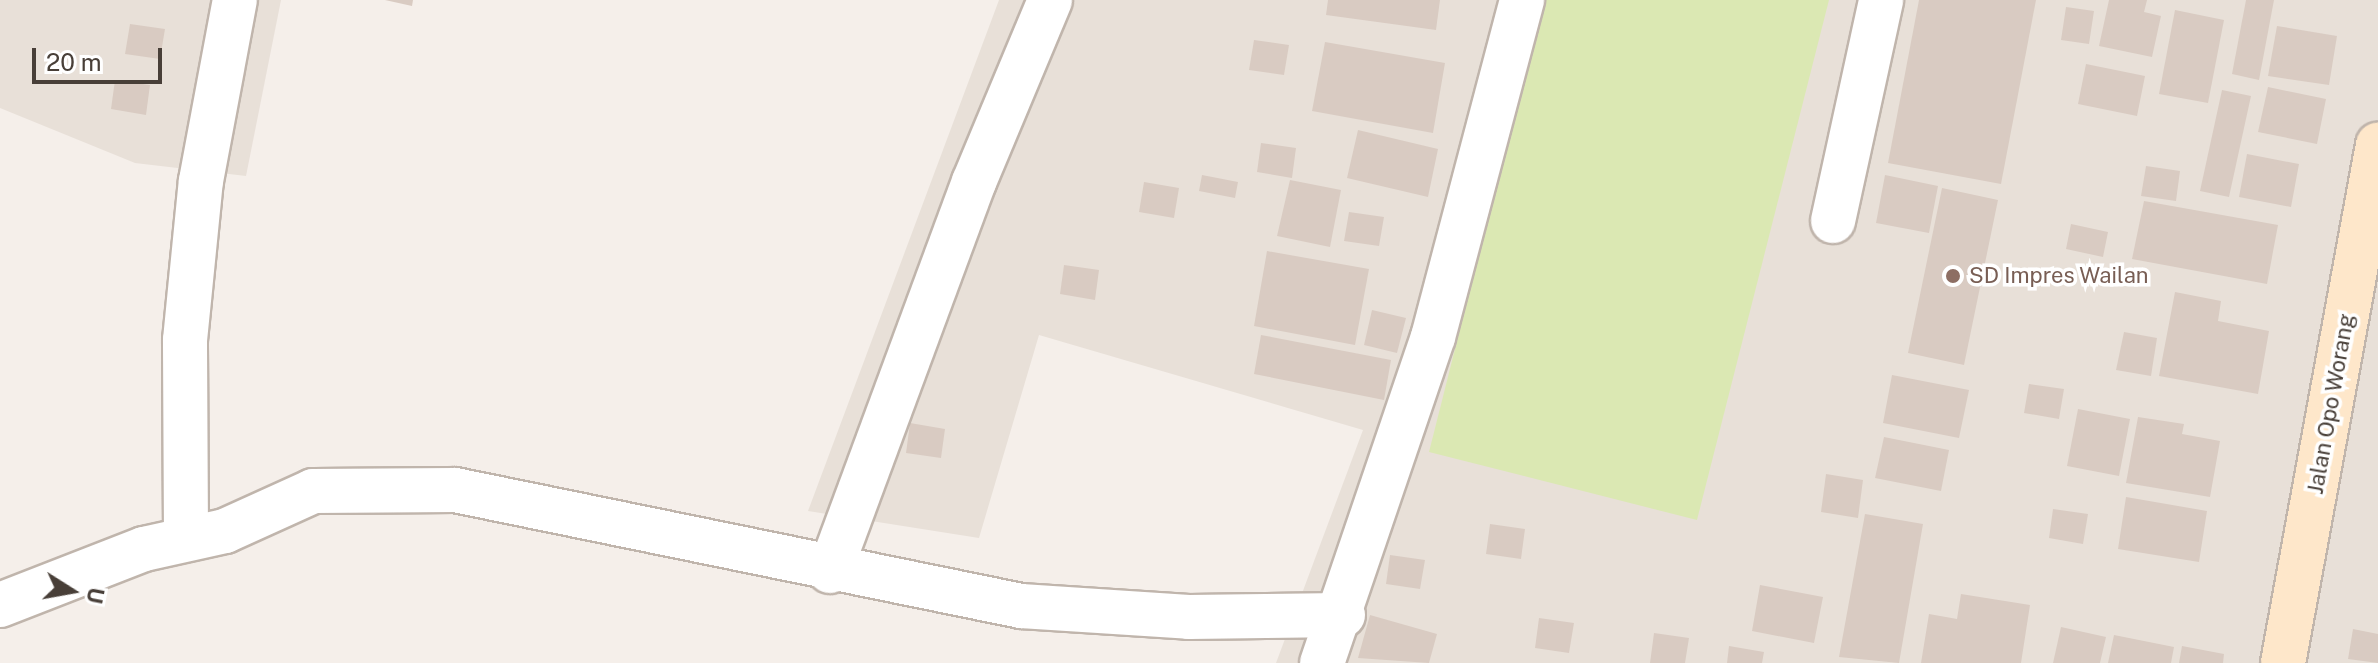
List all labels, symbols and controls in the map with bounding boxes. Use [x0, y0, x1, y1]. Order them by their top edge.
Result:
scale bar [36, 32, 166, 82]
text: 20 m [46, 48, 102, 76]
place label: SD Impres Wailan [1969, 263, 2149, 289]
marker: SD Impres Wailan [1944, 267, 1962, 285]
street label: Jalan Opo Worang [2302, 311, 2360, 497]
north arrow [32, 551, 112, 631]
text: U [81, 585, 110, 606]

